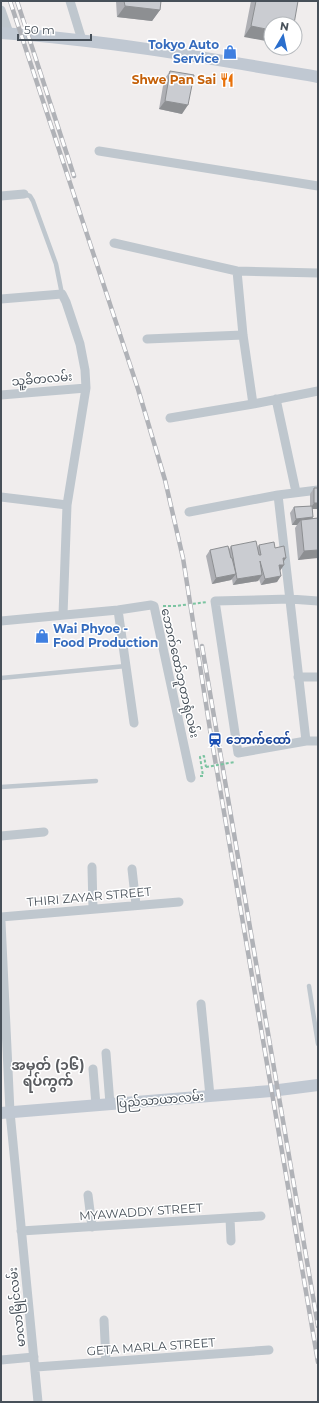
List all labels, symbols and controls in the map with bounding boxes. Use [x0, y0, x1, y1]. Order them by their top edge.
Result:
scale bar [18, 16, 91, 42]
north arrow [263, 16, 303, 56]
text: N [279, 19, 290, 34]
text: 50 m [24, 22, 55, 37]
place label: Tokyo Auto Service [148, 37, 219, 66]
shop icon: Tokyo Auto Service [222, 44, 238, 60]
place label: Shwe Pan Sai [132, 72, 216, 87]
restaurant icon: Shwe Pan Sai [219, 72, 235, 88]
street label: သူ့ခိတလမ်း [11, 367, 73, 392]
street label: ဘောက်ထော်ဘူတာရုံလမ်း [155, 606, 204, 740]
place label: Wai Phyoe - Food Production [53, 621, 158, 650]
shop icon: Wai Phyoe - Food Production [34, 628, 50, 644]
place label: ဘောက်ထော် [226, 730, 291, 747]
station icon: ဘောက်ထော် [207, 732, 223, 748]
street label: THIRI ZAYAR STREET [26, 884, 152, 909]
district label: အမှတ် (၁၆) ရပ်ကွက် [12, 1055, 84, 1093]
street label: ပြည်သာယာလမ်း [115, 1087, 205, 1114]
street label: MYAWADDY STREET [79, 1200, 203, 1223]
street label: မာလာမြိုင်လမ်း [4, 1266, 31, 1348]
street label: GETA MARLA STREET [86, 1335, 216, 1358]

